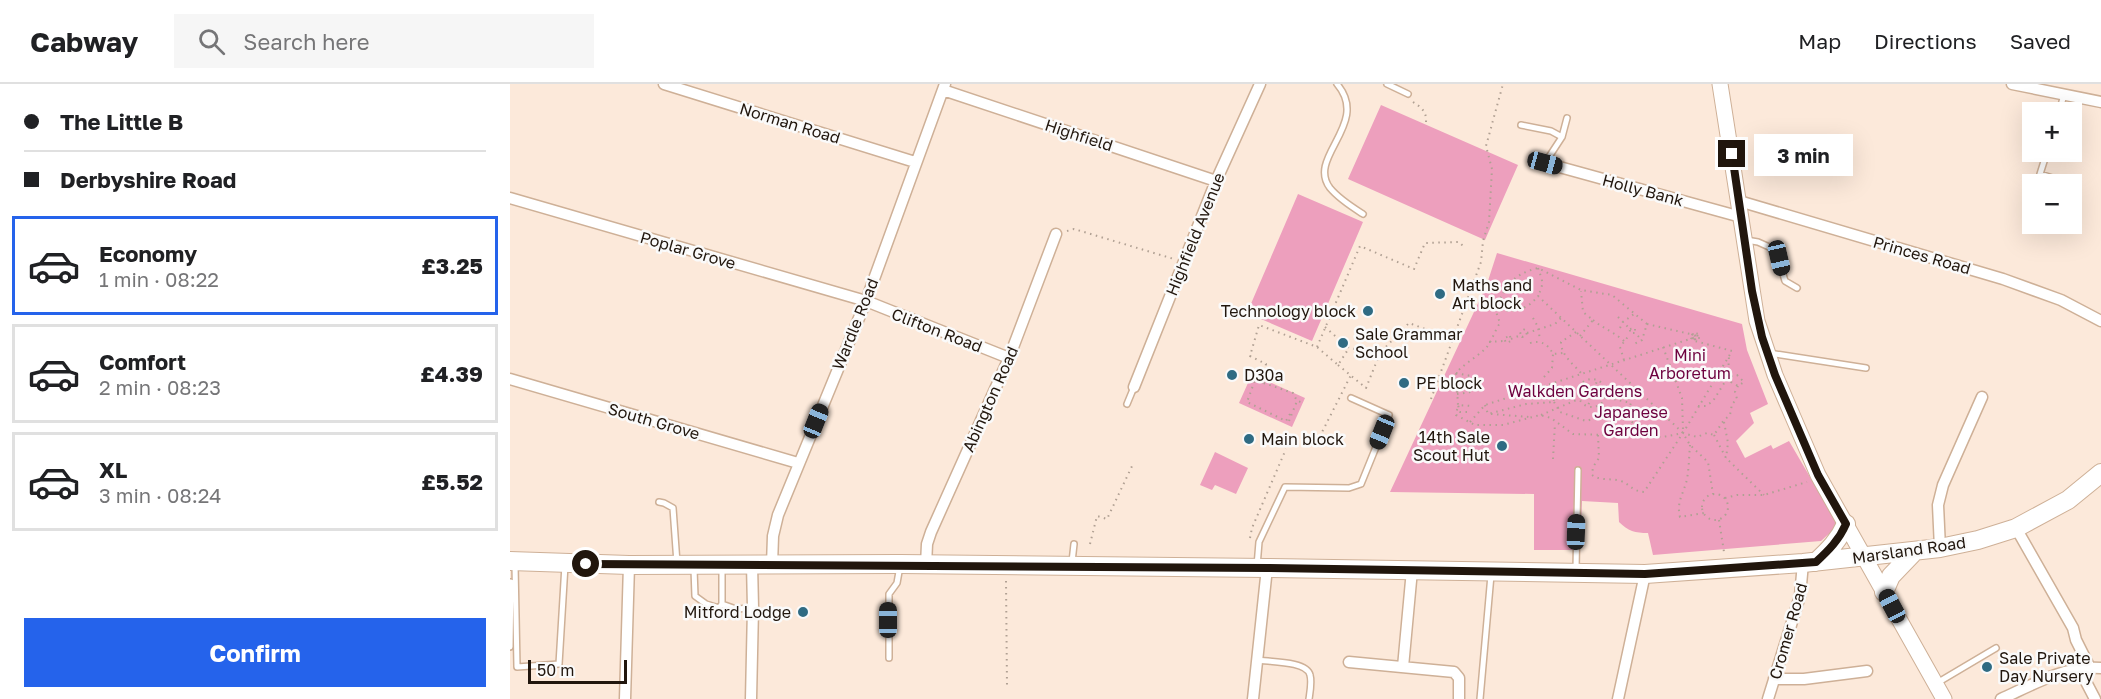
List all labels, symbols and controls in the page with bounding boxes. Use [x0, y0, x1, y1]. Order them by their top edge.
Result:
search box [174, 14, 594, 68]
text: Cabway [30, 25, 138, 58]
icon: search [195, 25, 228, 58]
text: Search here [243, 28, 369, 55]
text: Map [1798, 28, 1841, 54]
text: Directions [1874, 28, 1977, 54]
text: Saved [2010, 28, 2071, 54]
street label: Norman Road [737, 98, 843, 148]
map controls [2022, 102, 2082, 234]
button: + [2022, 102, 2082, 162]
text: The Little B [60, 108, 183, 135]
street label: Highfield [1042, 115, 1116, 155]
callout: 3 min [1753, 133, 1852, 175]
route end [1718, 140, 1745, 167]
text: 3 min [1777, 143, 1830, 167]
car [1525, 150, 1565, 176]
text: Derbyshire Road [60, 166, 236, 193]
street label: Highfield Avenue [1161, 170, 1229, 298]
street label: Holly Bank [1600, 170, 1686, 210]
button: − [2022, 174, 2082, 234]
street label: Poplar Grove [638, 227, 738, 273]
street label: Princes Road [1871, 232, 1973, 278]
car [1766, 238, 1792, 278]
icon: car [27, 239, 81, 293]
text: Economy [99, 240, 197, 267]
text: £3.25 [421, 252, 483, 279]
text: 1 min · 08:22 [99, 267, 219, 291]
street label: Wardle Road [828, 275, 882, 373]
place label: Maths and Art block [1452, 275, 1532, 313]
marker: Maths and Art block [1433, 287, 1447, 301]
place label: Technology block [1221, 301, 1356, 321]
street label: Clifton Road [889, 304, 985, 356]
marker: Technology block [1361, 304, 1375, 318]
place label: Sale Grammar School [1355, 324, 1463, 362]
marker: Sale Grammar School [1336, 336, 1350, 350]
street label: Abington Road [958, 343, 1022, 455]
park label: Mini Arboretum [1649, 345, 1731, 383]
icon: car [27, 347, 81, 401]
text: Comfort [99, 348, 186, 375]
text: £4.39 [420, 360, 483, 387]
place label: D30a [1244, 365, 1284, 385]
marker: D30a [1225, 368, 1239, 382]
place label: PE block [1416, 373, 1482, 393]
text: 2 min · 08:23 [99, 375, 221, 399]
marker: PE block [1397, 376, 1411, 390]
park label: Walkden Gardens [1508, 381, 1642, 401]
street label: South Grove [606, 398, 702, 444]
car [801, 401, 831, 441]
park label: Japanese Garden [1594, 402, 1668, 440]
car [1367, 412, 1397, 452]
place label: 14th Sale Scout Hut [1413, 427, 1490, 465]
place label: Main block [1261, 429, 1344, 449]
marker: Main block [1242, 432, 1256, 446]
marker: 14th Sale Scout Hut [1495, 439, 1509, 453]
icon: car [27, 455, 81, 509]
text: XL [99, 456, 127, 483]
text: £5.52 [421, 468, 483, 495]
text: 3 min · 08:24 [99, 483, 221, 507]
car [1566, 514, 1586, 550]
street label: Marsland Road [1851, 532, 1967, 568]
route start [572, 550, 599, 577]
street label: Cromer Road [1765, 580, 1811, 682]
car [1876, 586, 1908, 626]
place label: Mitford Lodge [684, 602, 791, 622]
car [879, 602, 897, 638]
marker: Mitford Lodge [796, 605, 810, 619]
button: Confirm [24, 618, 486, 687]
place label: Sale Private Day Nursery [1999, 648, 2093, 686]
scale bar [528, 657, 627, 684]
text: 50 m [537, 660, 574, 680]
marker: Sale Private Day Nursery [1980, 660, 1994, 674]

